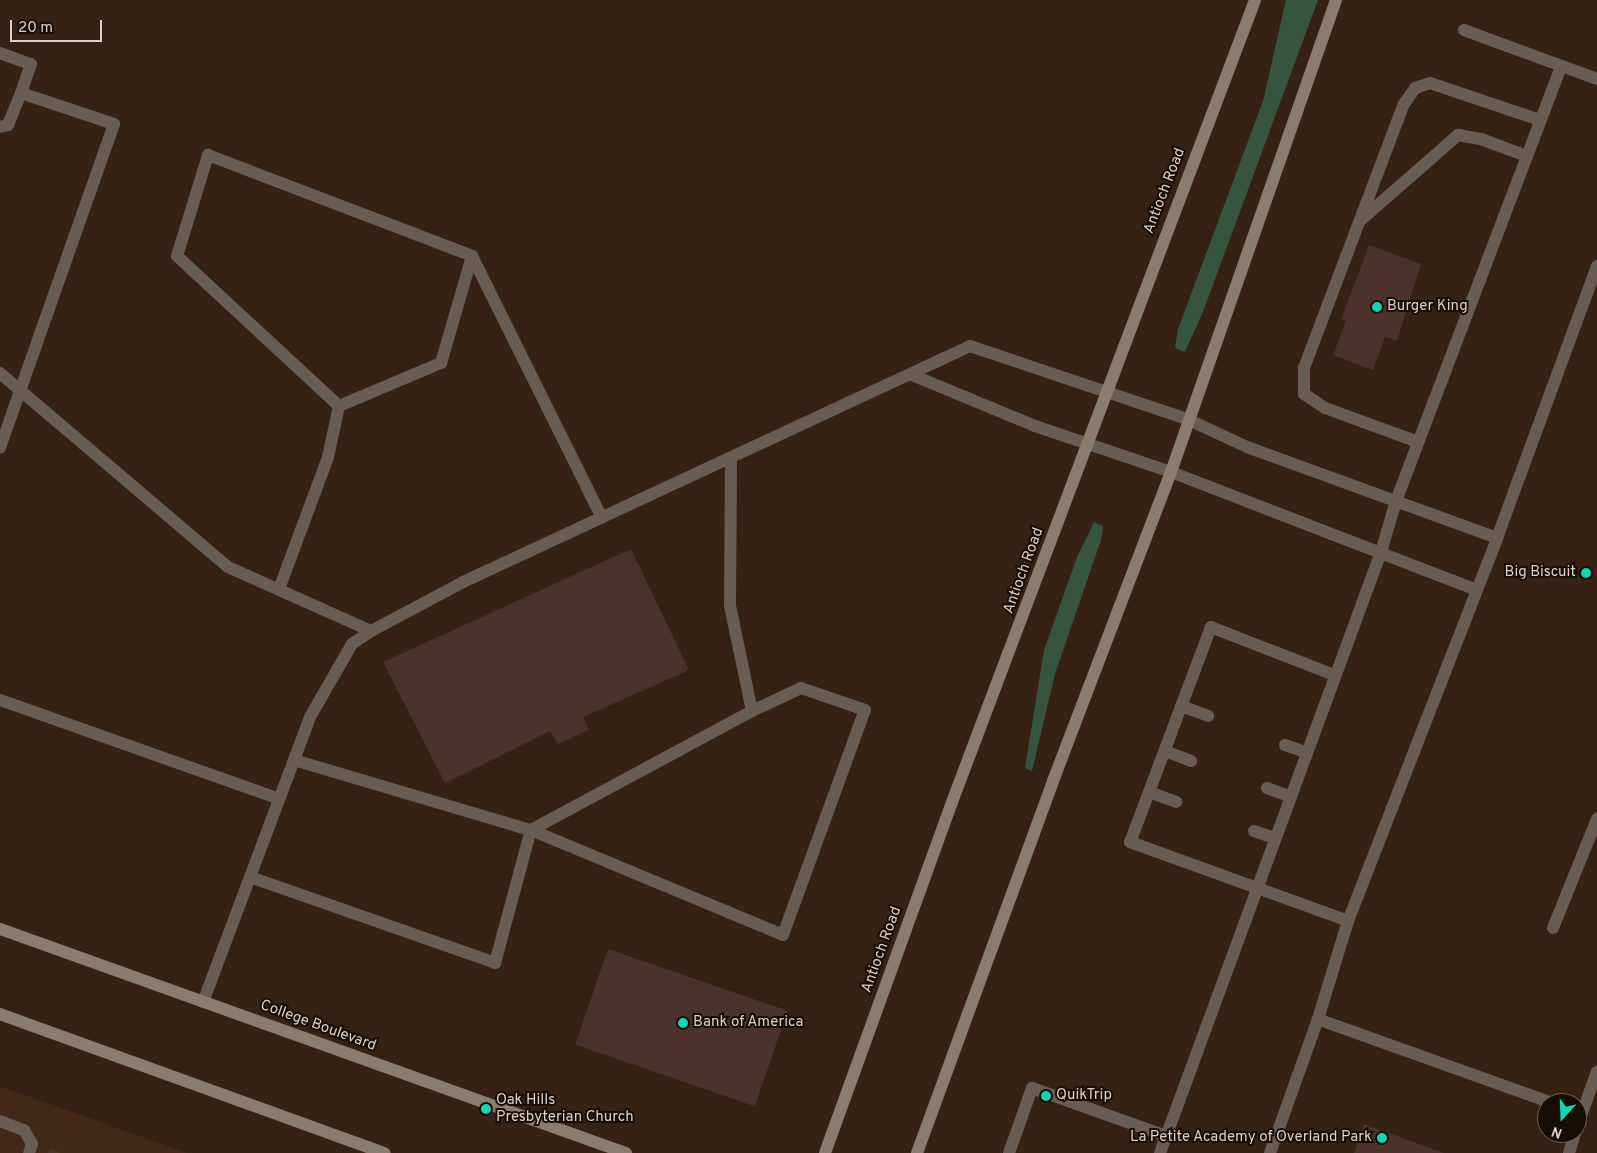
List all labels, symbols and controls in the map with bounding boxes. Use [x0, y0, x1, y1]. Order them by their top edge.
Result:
scale bar [12, 10, 105, 42]
text: 20 m [18, 19, 53, 38]
street label: Antioch Road [1140, 146, 1190, 236]
place label: Burger King [1387, 298, 1468, 316]
marker: Burger King [1371, 301, 1383, 313]
street label: Antioch Road [1000, 525, 1048, 617]
place label: Big Biscuit [1505, 564, 1576, 582]
marker: Big Biscuit [1580, 567, 1592, 579]
street label: Antioch Road [858, 904, 906, 996]
street label: College Boulevard [258, 997, 378, 1055]
place label: Bank of America [693, 1014, 804, 1032]
marker: Bank of America [677, 1017, 689, 1029]
place label: QuikTrip [1056, 1087, 1112, 1105]
marker: QuikTrip [1040, 1090, 1052, 1102]
place label: Oak Hills Presbyterian Church [496, 1091, 634, 1126]
north arrow [1537, 1093, 1587, 1143]
marker: Oak Hills Presbyterian Church [480, 1103, 492, 1115]
text: N [1549, 1122, 1565, 1141]
place label: La Petite Academy of Overland Park [1129, 1129, 1372, 1147]
marker: La Petite Academy of Overland Park [1376, 1132, 1388, 1144]

